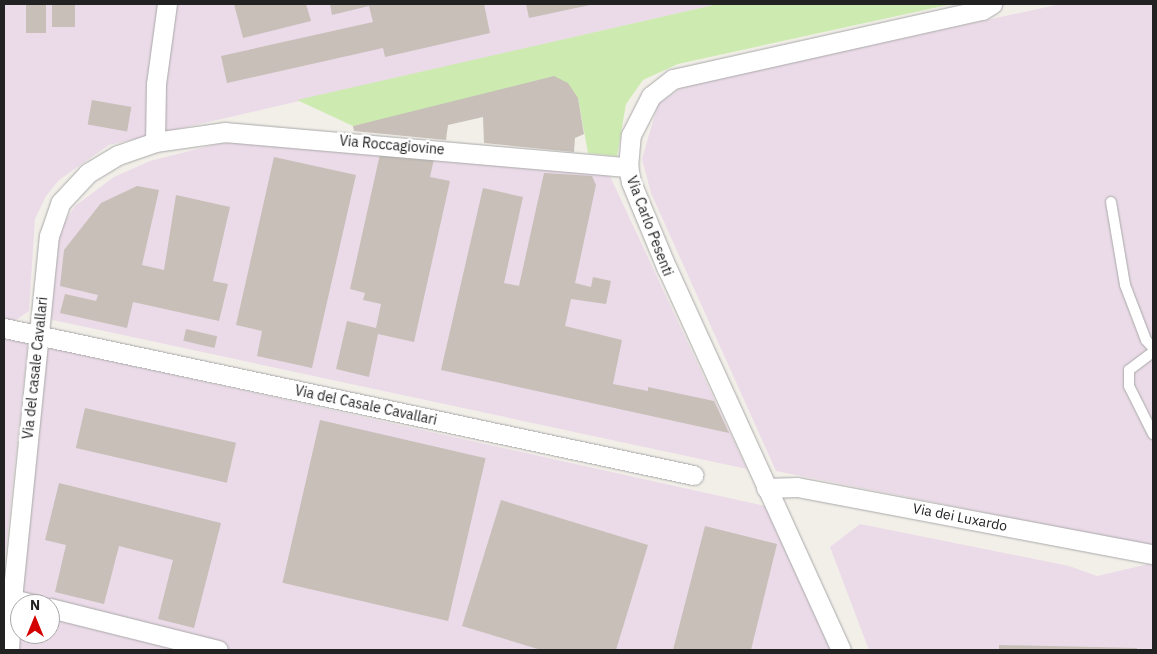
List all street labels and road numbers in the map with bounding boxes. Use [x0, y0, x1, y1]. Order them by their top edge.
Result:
street label: Via Roccagiovine [339, 132, 445, 158]
street label: Via Carlo Pesenti [623, 174, 677, 278]
street label: Via del casale Cavallari [19, 296, 51, 440]
street label: Via del Casale Cavallari [293, 382, 439, 428]
street label: Via dei Luxardo [911, 500, 1009, 534]

